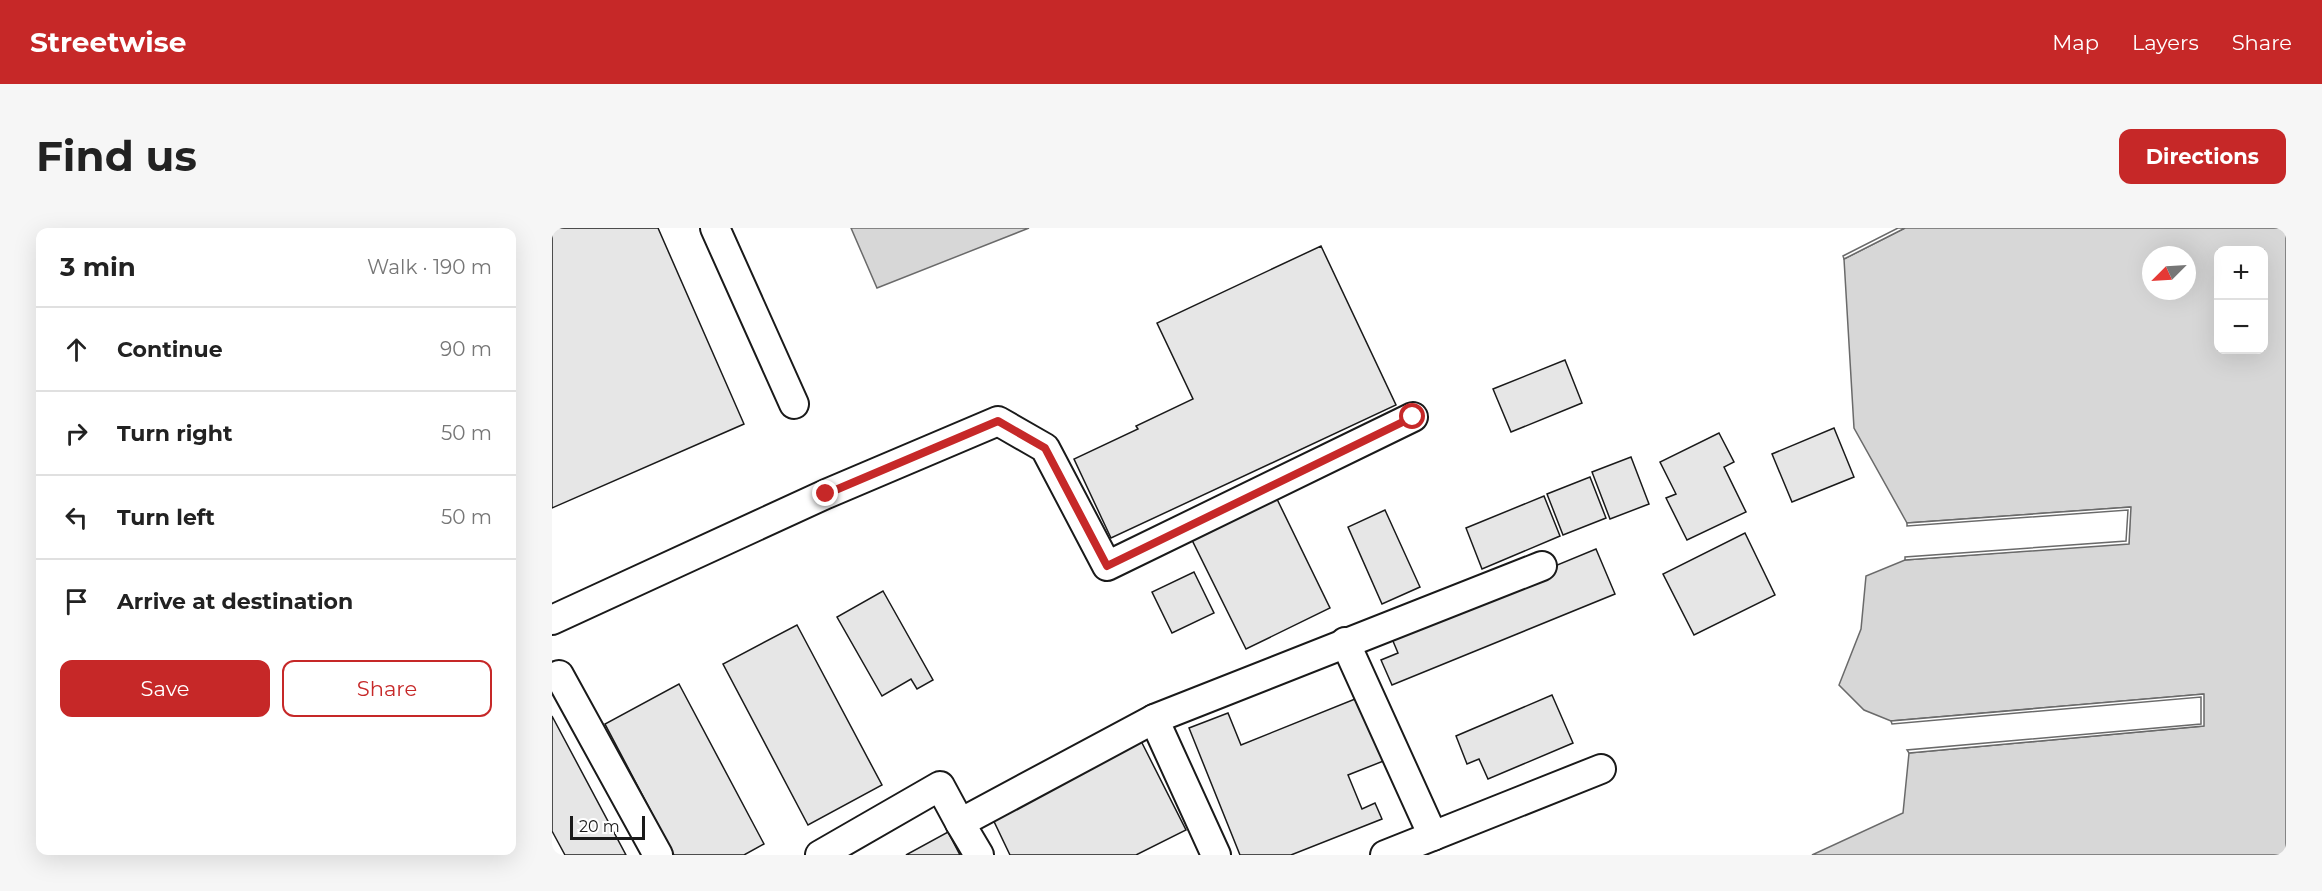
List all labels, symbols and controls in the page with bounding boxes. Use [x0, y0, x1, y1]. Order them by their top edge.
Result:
text: Streetwise [30, 25, 186, 59]
text: Map [2052, 30, 2099, 55]
text: Layers [2132, 30, 2199, 55]
text: Share [2232, 30, 2292, 55]
button: Directions [2119, 129, 2286, 184]
text: Find us [36, 130, 197, 182]
north arrow [2142, 246, 2196, 300]
map controls [2214, 246, 2268, 354]
button: + [2214, 246, 2268, 300]
text: 3 min [60, 251, 136, 283]
text: Walk · 190 m [367, 255, 492, 279]
button: − [2214, 300, 2268, 354]
icon: ahead [60, 333, 93, 366]
text: Continue [117, 336, 223, 363]
text: 90 m [440, 337, 492, 361]
route start [1399, 403, 1425, 429]
icon: right [60, 417, 93, 450]
text: Turn right [117, 420, 232, 447]
text: 50 m [441, 421, 492, 445]
route end [812, 480, 838, 506]
icon: left [60, 501, 93, 534]
text: Turn left [117, 504, 215, 531]
text: 50 m [441, 505, 492, 529]
icon: arrive [60, 585, 93, 618]
text: Arrive at destination [117, 588, 353, 615]
button: Save [60, 660, 270, 717]
button: Share [282, 660, 492, 717]
scale bar [570, 813, 645, 840]
text: 20 m [579, 817, 620, 836]

